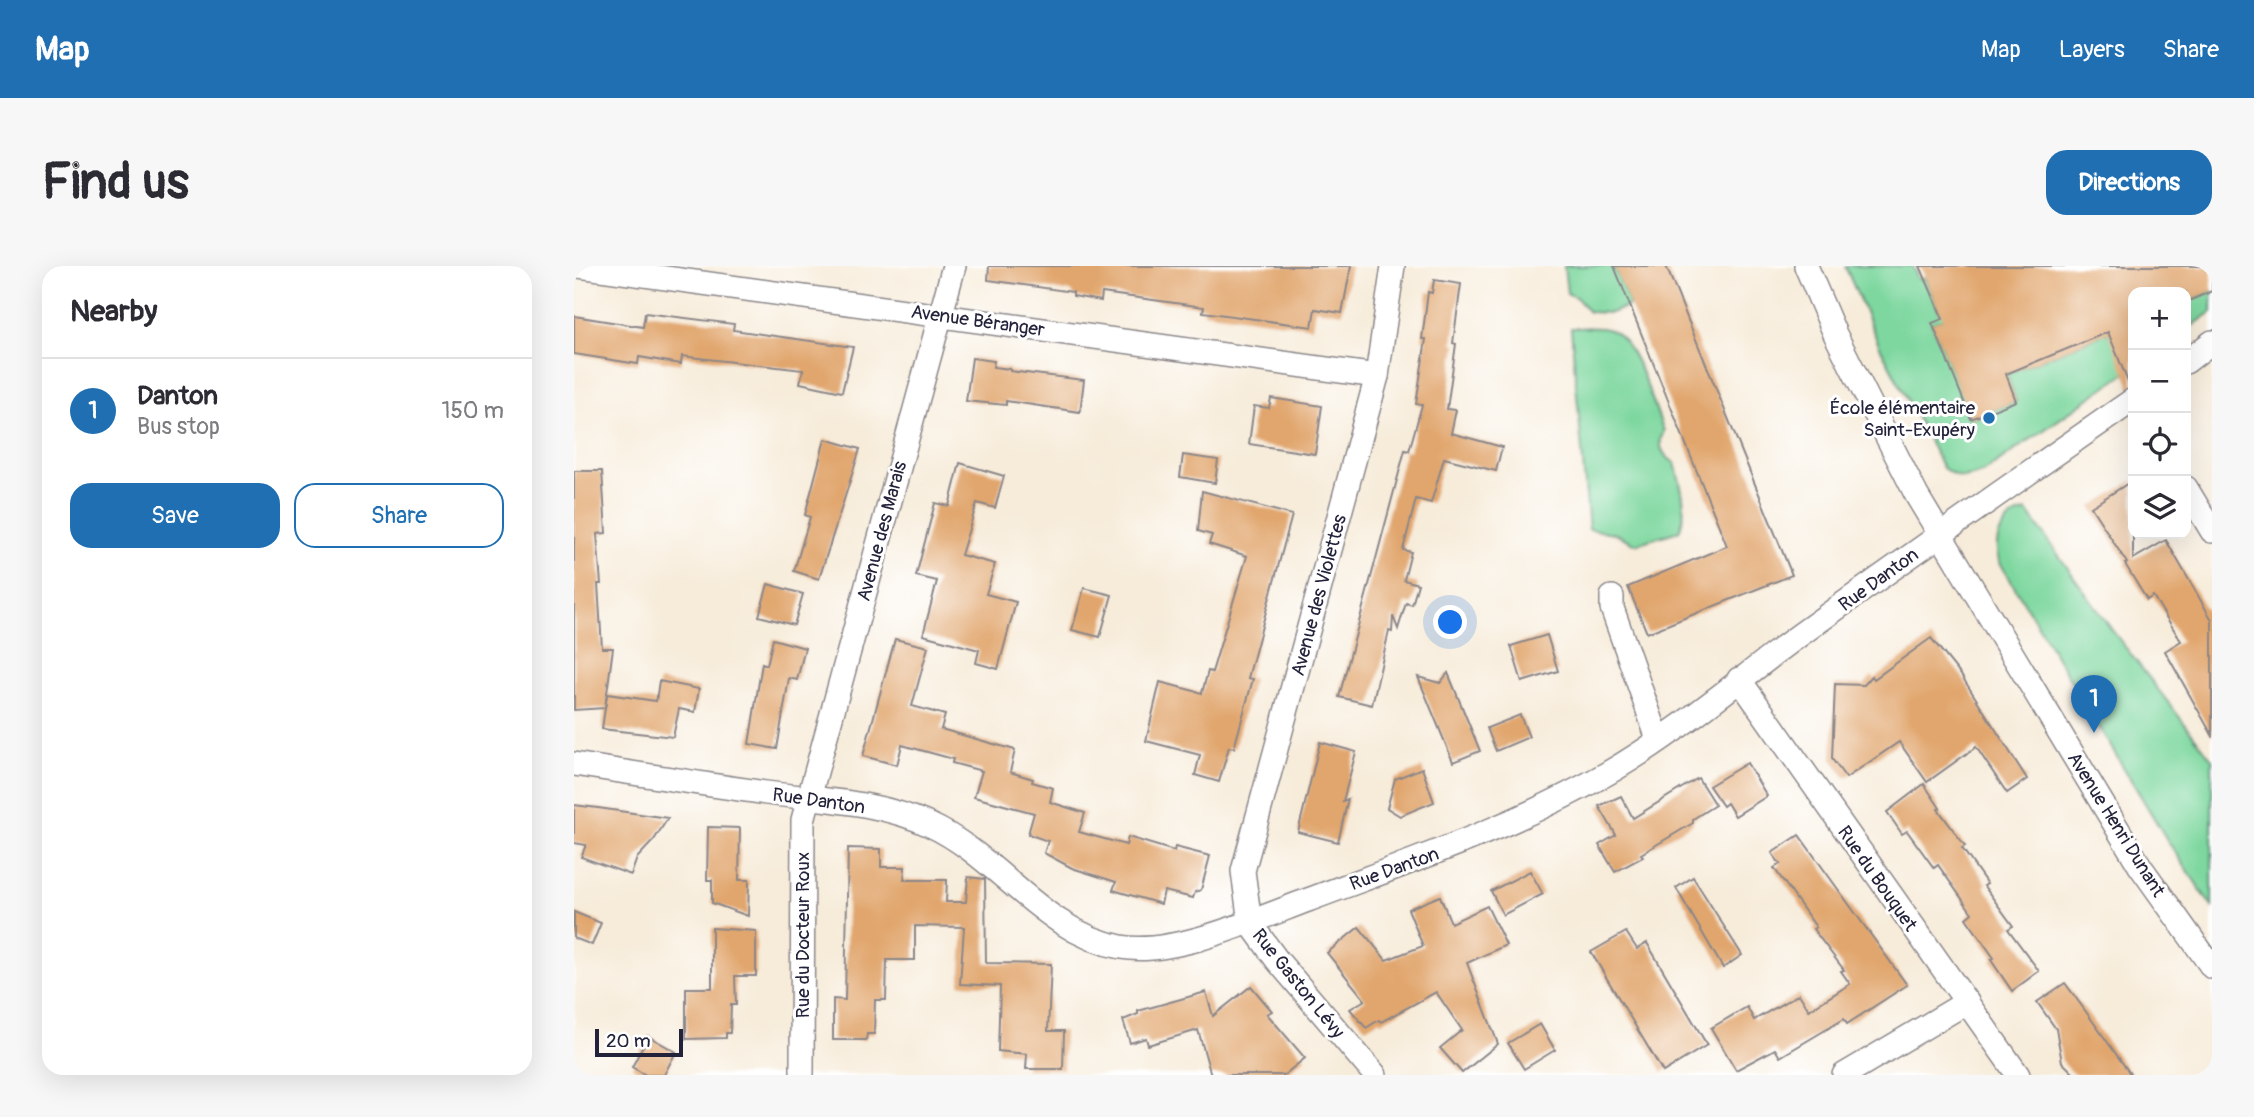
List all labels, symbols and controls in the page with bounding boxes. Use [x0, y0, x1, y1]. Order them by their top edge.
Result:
text: Map [35, 29, 90, 70]
text: Map [1981, 35, 2021, 64]
text: Layers [2059, 35, 2125, 64]
text: Share [2163, 35, 2219, 64]
button: Directions [2046, 150, 2212, 215]
text: Find us [42, 152, 189, 213]
map controls [2128, 287, 2191, 539]
button: + [2128, 287, 2191, 350]
text: Nearby [70, 293, 157, 330]
street label: Avenue Béranger [909, 300, 1047, 342]
button: − [2128, 350, 2191, 413]
text: Danton [137, 380, 218, 412]
text: 1 [89, 396, 98, 425]
text: 150 m [441, 396, 504, 425]
place label: École élémentaire Saint-Exupéry [1830, 396, 1976, 442]
marker: École élémentaire Saint-Exupéry [1981, 410, 1997, 426]
text: Bus stop [137, 412, 220, 441]
button: locate [2128, 413, 2191, 476]
street label: Avenue des Marais [852, 458, 912, 604]
button: layers [2128, 476, 2191, 539]
button: Save [70, 483, 280, 548]
button: Share [294, 483, 504, 548]
street label: Avenue des Violettes [1286, 511, 1352, 679]
street label: Rue Danton [1834, 543, 1923, 617]
your location [1433, 605, 1467, 639]
pin: 1 [2071, 675, 2117, 733]
street label: Avenue Henri Dunant [2062, 748, 2171, 902]
street label: Rue Danton [771, 783, 867, 819]
street label: Rue du Bouquet [1832, 821, 1922, 936]
street label: Rue Danton [1346, 842, 1442, 896]
street label: Rue du Docteur Roux [791, 852, 815, 1018]
street label: Rue Gaston Lévy [1247, 924, 1350, 1043]
scale bar [595, 1026, 682, 1058]
text: 20 m [606, 1029, 651, 1053]

